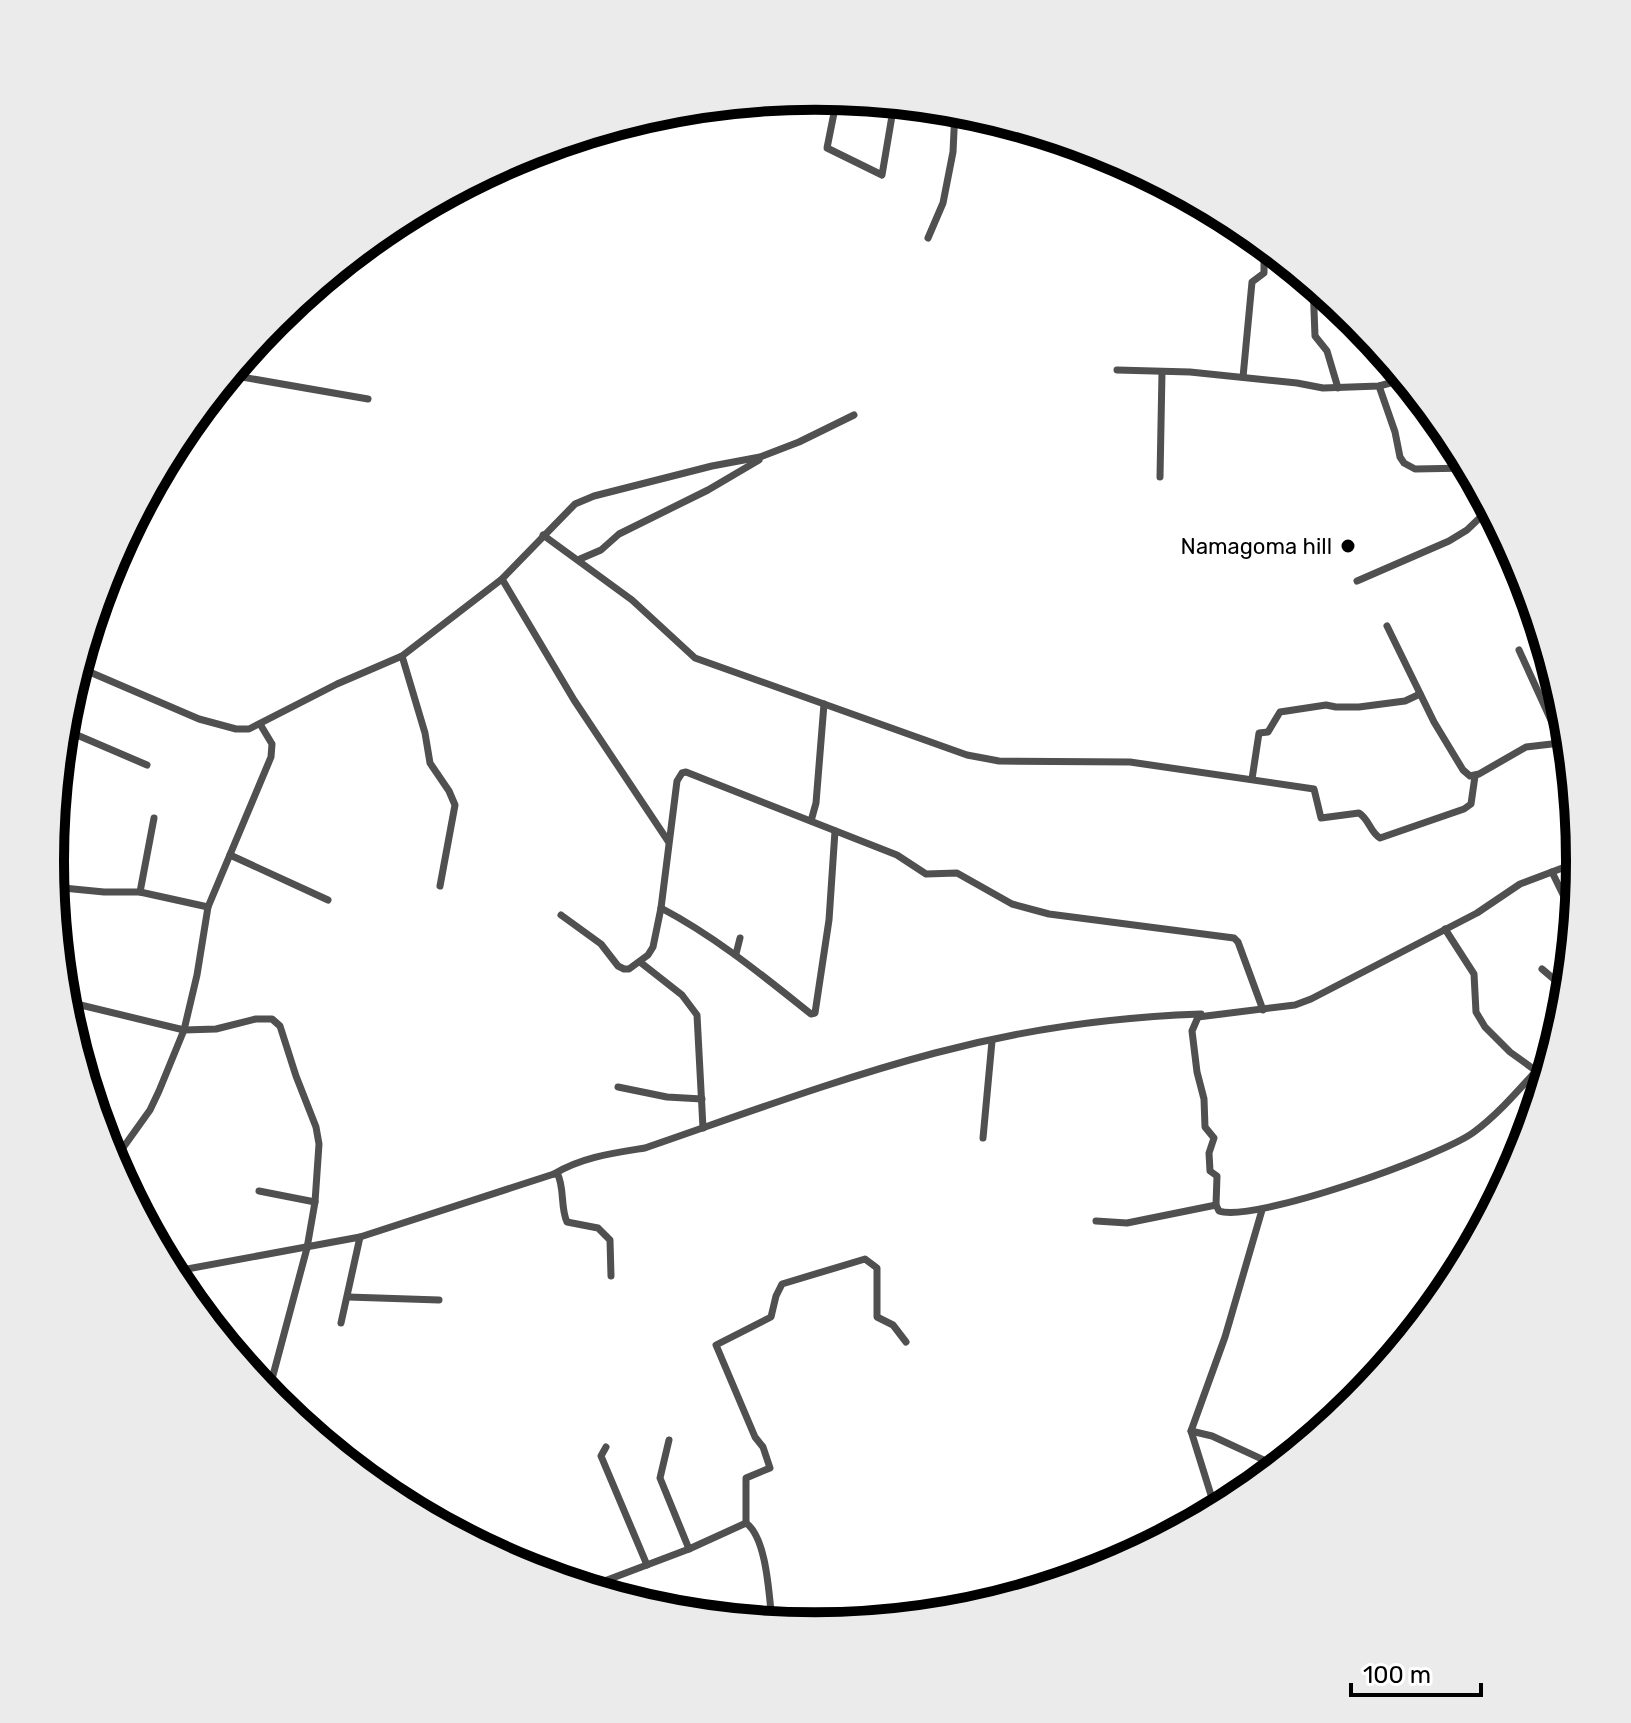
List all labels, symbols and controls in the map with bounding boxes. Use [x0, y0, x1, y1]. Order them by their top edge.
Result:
place label: Namagoma hill [1181, 533, 1332, 560]
marker: Namagoma hill [1339, 537, 1357, 555]
scale bar [1351, 1647, 1481, 1697]
text: 100 m [1363, 1661, 1431, 1689]

